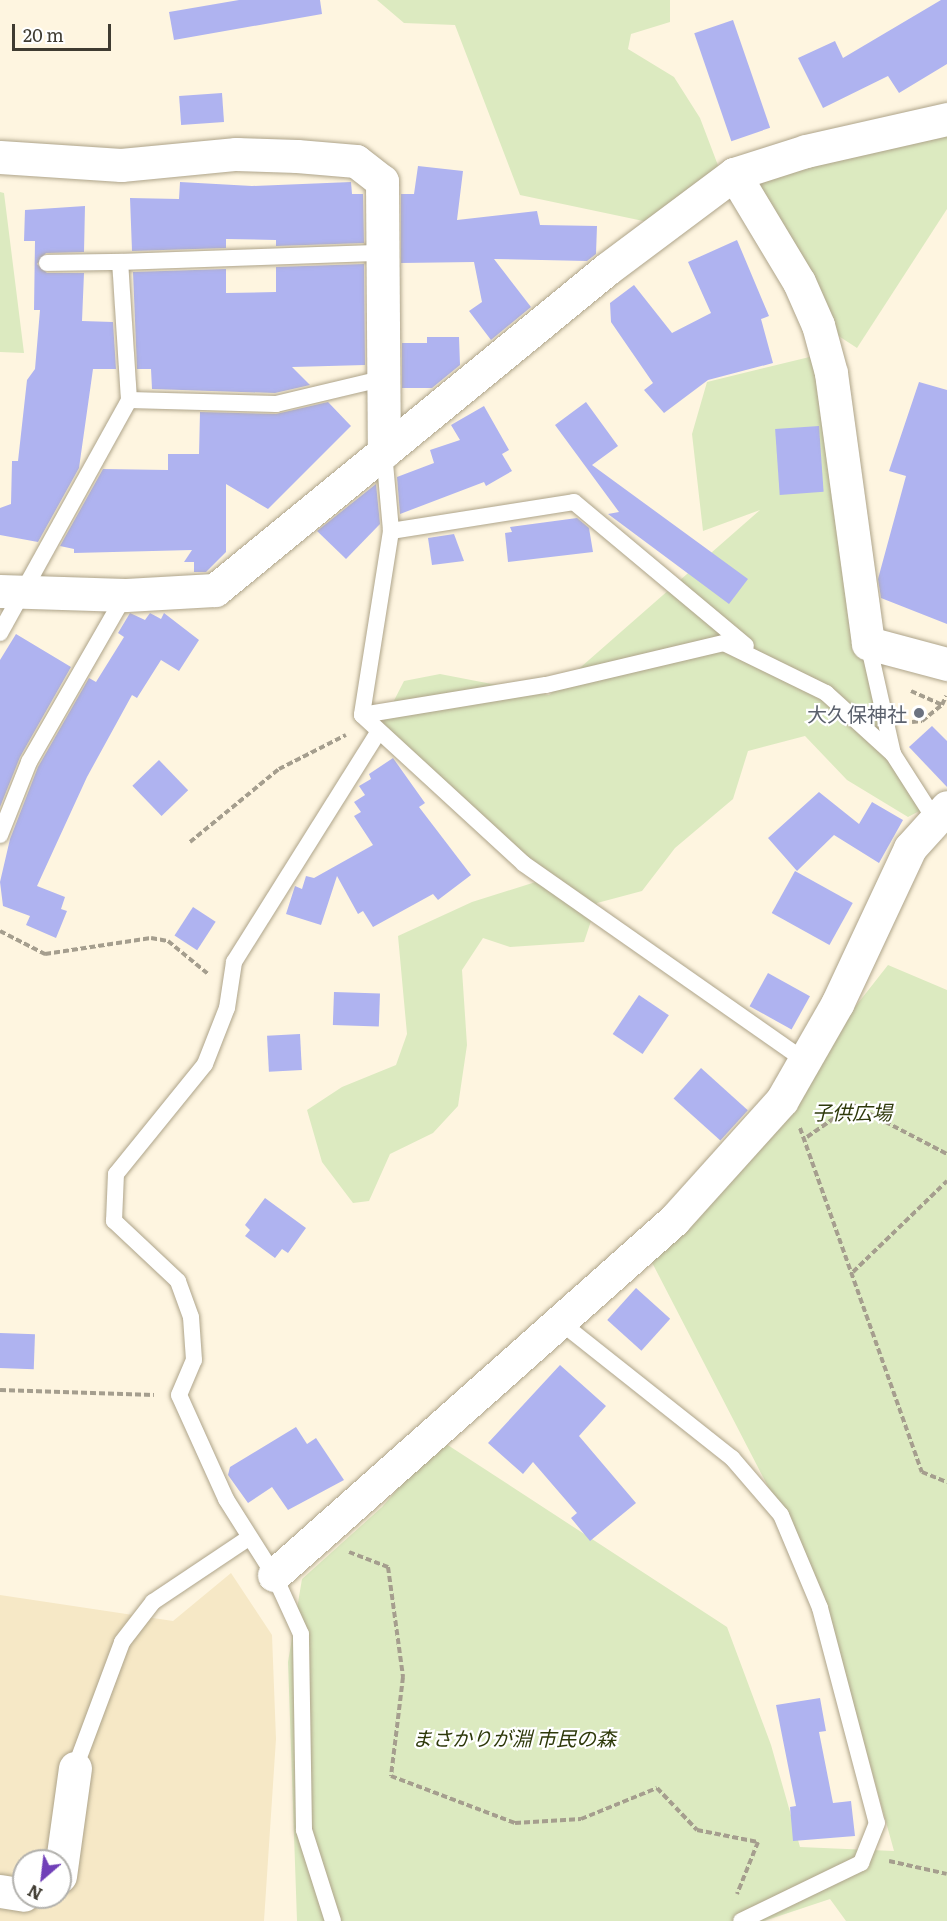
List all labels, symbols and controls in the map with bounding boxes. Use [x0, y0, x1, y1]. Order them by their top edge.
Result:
scale bar [15, 12, 114, 50]
text: 20 m [23, 21, 64, 48]
place label: 大久保神社 [807, 701, 907, 725]
marker: 大久保神社 [912, 706, 926, 720]
park label: 子供広場 [812, 1099, 892, 1123]
park label: まさかりが淵 市民の森 [412, 1725, 616, 1749]
north arrow [12, 1849, 72, 1909]
text: N [23, 1879, 46, 1907]

